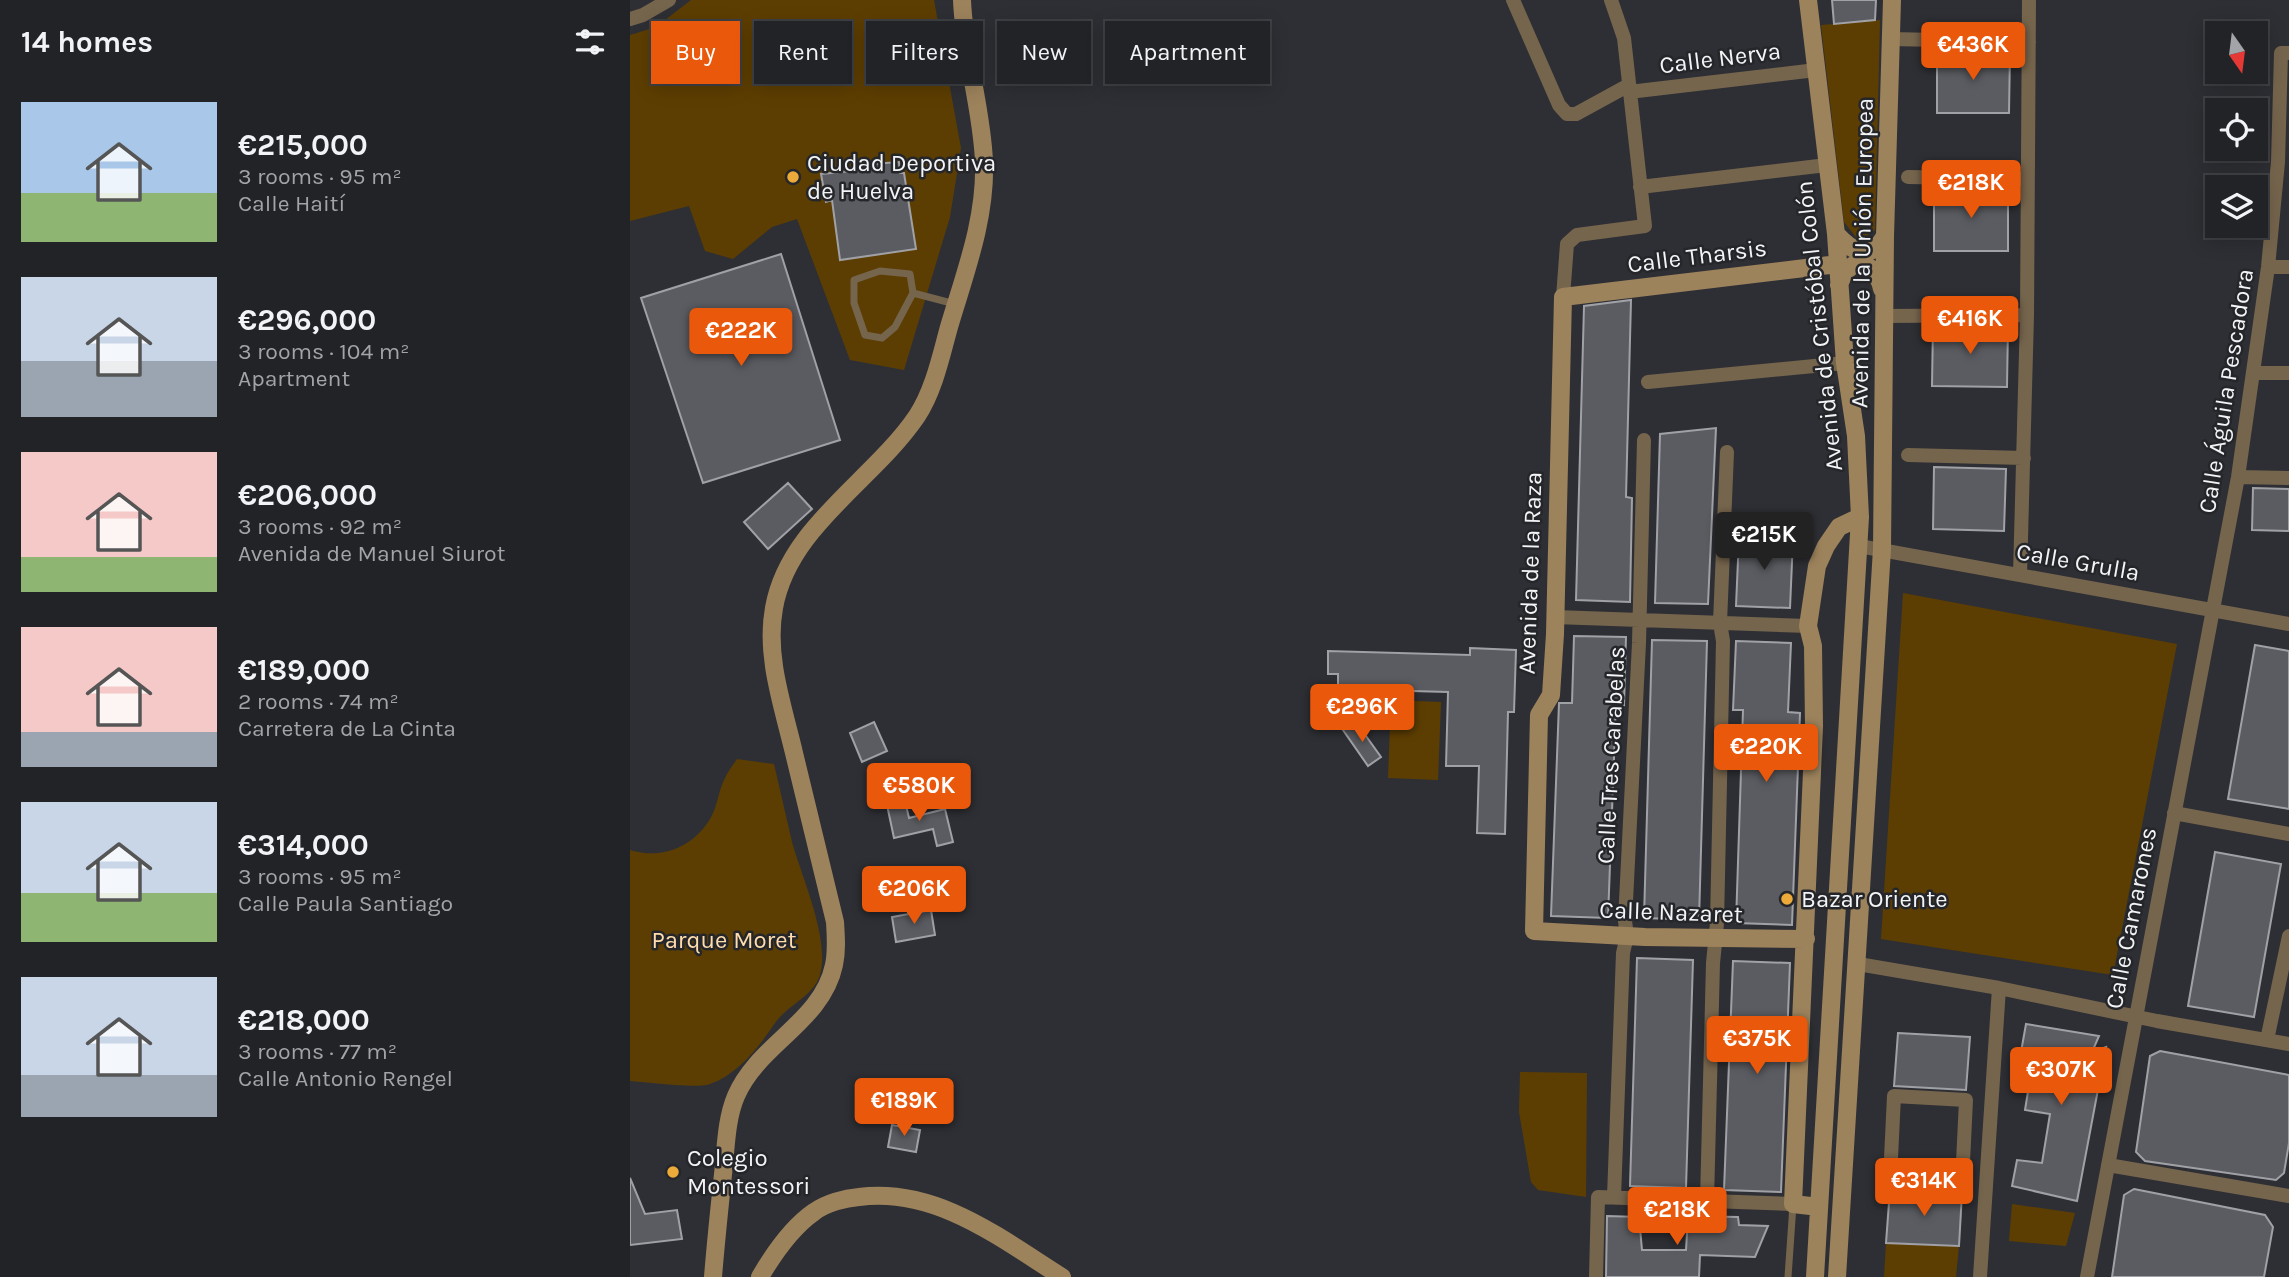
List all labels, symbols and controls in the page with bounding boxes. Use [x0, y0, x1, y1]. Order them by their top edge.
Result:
chip: Buy [651, 21, 740, 84]
chip: Rent [754, 21, 852, 84]
chip: Filters [866, 21, 983, 84]
chip: New [997, 21, 1091, 84]
chip: Apartment [1105, 21, 1270, 84]
north arrow [2205, 21, 2268, 84]
map controls [2205, 21, 2268, 238]
pin: €436K [1924, 22, 2022, 82]
icon: filters [571, 23, 609, 61]
text: 14 homes [21, 24, 153, 60]
text: €436K [1937, 31, 2009, 58]
street label: Calle Nerva [1658, 37, 1782, 79]
street label: Avenida de la Unión Europea [1845, 98, 1879, 408]
button: locate [2205, 98, 2268, 161]
text: €215,000 [238, 127, 368, 163]
icon: home [77, 130, 161, 214]
place label: Ciudad Deportiva de Huelva [807, 149, 996, 205]
pin: €218K [1922, 160, 2020, 220]
text: 3 rooms · 95 m² [238, 163, 402, 190]
marker: Ciudad Deportiva de Huelva [785, 169, 801, 185]
text: €218K [1938, 169, 2004, 196]
button: layers [2205, 175, 2268, 238]
street label: Avenida de Cristóbal Colón [1790, 179, 1848, 473]
text: Calle Haití [238, 190, 345, 217]
street label: Calle Tharsis [1626, 234, 1768, 278]
street label: Calle Águila Pescadora [2192, 267, 2259, 515]
pin: €416K [1921, 296, 2019, 356]
text: €296,000 [238, 302, 376, 338]
icon: home [77, 305, 161, 389]
text: €416K [1937, 305, 2003, 332]
pin: €222K [692, 308, 790, 368]
text: €222K [705, 317, 777, 344]
text: 3 rooms · 104 m² [238, 338, 409, 365]
text: Apartment [238, 365, 350, 392]
street label: Avenida de la Raza [1512, 471, 1548, 675]
text: €206,000 [238, 477, 377, 513]
icon: home [77, 480, 161, 564]
pin: €215K [1715, 512, 1813, 572]
text: 3 rooms · 92 m² [238, 513, 402, 540]
text: €215K [1731, 521, 1797, 548]
street label: Calle Grulla [2014, 537, 2142, 587]
text: Avenida de Manuel Siurot [238, 540, 505, 567]
street label: Calle Tres Carabelas [1591, 645, 1631, 865]
text: €189,000 [238, 652, 370, 688]
icon: home [77, 655, 161, 739]
pin: €296K [1313, 684, 1411, 744]
text: 2 rooms · 74 m² [238, 688, 399, 715]
text: €296K [1326, 693, 1398, 720]
text: Carretera de La Cinta [238, 715, 456, 742]
pin: €220K [1717, 724, 1815, 784]
text: €220K [1730, 733, 1802, 760]
pin: €580K [870, 764, 968, 823]
text: €580K [883, 772, 955, 799]
street label: Calle Camarones [2100, 825, 2162, 1011]
text: €314,000 [238, 827, 369, 863]
icon: home [77, 830, 161, 914]
text: 3 rooms · 95 m² [238, 863, 402, 890]
pin: €206K [865, 866, 963, 926]
text: €206K [878, 875, 950, 902]
place label: Bazar Oriente [1801, 885, 1948, 913]
text: Calle Paula Santiago [238, 890, 453, 917]
marker: Bazar Oriente [1779, 891, 1795, 907]
street label: Calle Nazaret [1599, 896, 1743, 928]
park label: Parque Moret [651, 926, 797, 954]
text: €218,000 [238, 1002, 370, 1038]
icon: home [77, 1005, 161, 1089]
pin: €375K [1708, 1016, 1806, 1076]
text: €375K [1723, 1025, 1791, 1052]
text: 3 rooms · 77 m² [238, 1038, 397, 1065]
pin: €307K [2012, 1048, 2110, 1107]
text: €307K [2026, 1056, 2096, 1083]
text: Calle Antonio Rengel [238, 1065, 453, 1092]
pin: €189K [855, 1078, 953, 1138]
text: €189K [871, 1087, 937, 1114]
place label: Colegio Montessori [687, 1144, 810, 1200]
pin: €314K [1875, 1158, 1973, 1218]
marker: Colegio Montessori [665, 1164, 681, 1180]
text: €314K [1891, 1167, 1957, 1194]
pin: €218K [1628, 1188, 1726, 1247]
text: €218K [1644, 1196, 1710, 1223]

